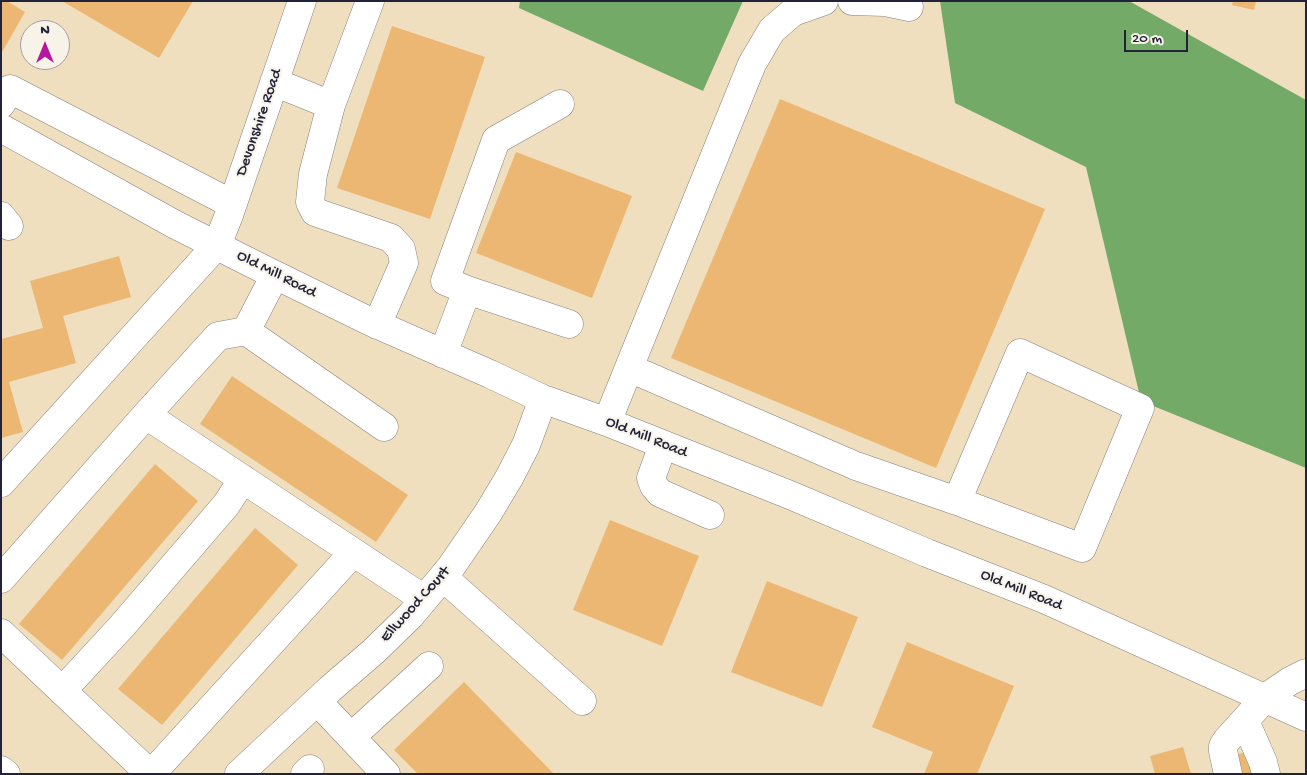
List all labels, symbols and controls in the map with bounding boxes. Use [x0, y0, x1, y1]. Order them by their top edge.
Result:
north arrow [20, 20, 70, 70]
scale bar [1127, 20, 1191, 52]
text: N [40, 22, 50, 39]
text: 20 m [1132, 30, 1162, 48]
street label: Devonshire Road [233, 67, 287, 179]
street label: Old Mill Road [233, 247, 319, 303]
street label: Old Mill Road [602, 413, 690, 463]
street label: Ellwood Court [377, 563, 455, 647]
street label: Old Mill Road [977, 566, 1065, 616]

